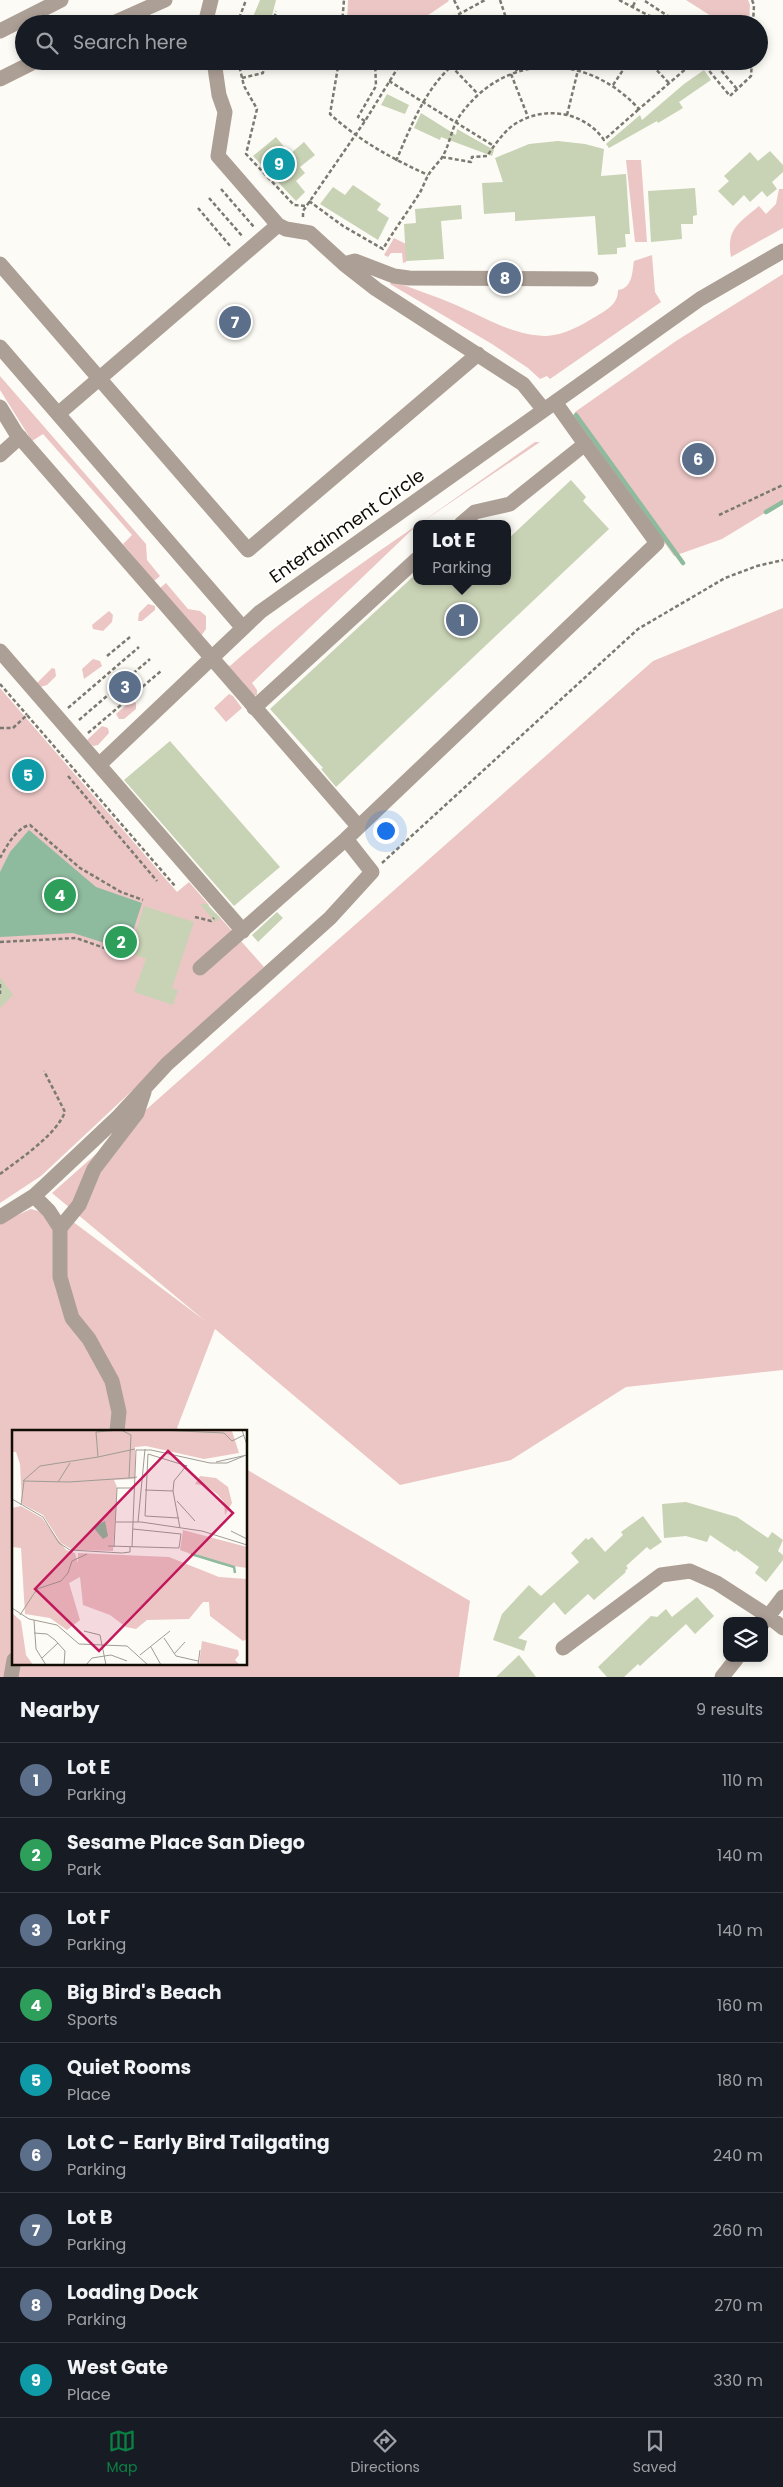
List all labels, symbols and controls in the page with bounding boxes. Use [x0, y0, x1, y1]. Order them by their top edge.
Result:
search box [15, 15, 768, 70]
icon: search [33, 29, 61, 57]
text: Search here [73, 29, 187, 56]
pin: 9 [263, 145, 295, 183]
pin: 8 [489, 259, 521, 297]
pin: 7 [219, 303, 251, 341]
pin: 6 [682, 440, 714, 478]
street label: Entertainment Circle [264, 463, 429, 589]
popup [413, 520, 511, 585]
text: Lot E [432, 527, 476, 554]
text: Parking [432, 556, 492, 579]
pin: 1 [446, 601, 478, 639]
pin: 3 [109, 668, 141, 706]
pin: 5 [12, 756, 44, 794]
your location [373, 818, 399, 844]
pin: 4 [44, 876, 76, 914]
pin: 2 [105, 923, 137, 961]
inset map [12, 1430, 248, 1664]
map controls [723, 1617, 768, 1662]
button: layers [723, 1617, 768, 1662]
text: Nearby [20, 1695, 100, 1724]
text: 9 results [696, 1698, 763, 1721]
text: Lot E [67, 1754, 110, 1781]
text: 1 [33, 1769, 39, 1792]
text: 110 m [722, 1769, 763, 1792]
text: Parking [67, 1783, 126, 1806]
text: Sesame Place San Diego [67, 1829, 305, 1856]
text: 2 [31, 1844, 41, 1867]
text: 140 m [717, 1844, 763, 1867]
text: Park [67, 1858, 101, 1881]
text: Lot F [67, 1904, 110, 1931]
text: 3 [31, 1919, 41, 1942]
text: 140 m [717, 1919, 763, 1942]
text: Parking [67, 1933, 126, 1956]
text: Big Bird's Beach [67, 1979, 221, 2006]
text: 4 [31, 1994, 41, 2017]
text: 160 m [717, 1994, 763, 2017]
text: Sports [67, 2008, 118, 2031]
text: Quiet Rooms [67, 2054, 191, 2081]
text: 5 [31, 2069, 41, 2092]
text: 180 m [717, 2069, 763, 2092]
text: Place [67, 2083, 111, 2106]
text: Lot C - Early Bird Tailgating [67, 2129, 330, 2156]
text: 6 [31, 2144, 41, 2167]
text: 240 m [713, 2144, 763, 2167]
text: Parking [67, 2158, 126, 2181]
text: Lot B [67, 2204, 112, 2231]
text: 7 [32, 2219, 40, 2242]
text: 260 m [713, 2219, 763, 2242]
text: Parking [67, 2233, 126, 2256]
text: Loading Dock [67, 2279, 198, 2306]
text: 8 [31, 2294, 41, 2317]
text: 270 m [714, 2294, 763, 2317]
text: Parking [67, 2308, 126, 2331]
text: West Gate [67, 2354, 168, 2381]
text: 9 [31, 2369, 41, 2392]
text: 330 m [713, 2369, 763, 2392]
text: Place [67, 2383, 111, 2406]
tab: Map [106, 2427, 137, 2478]
tab: Directions [350, 2427, 420, 2478]
tab: Saved [633, 2427, 677, 2478]

